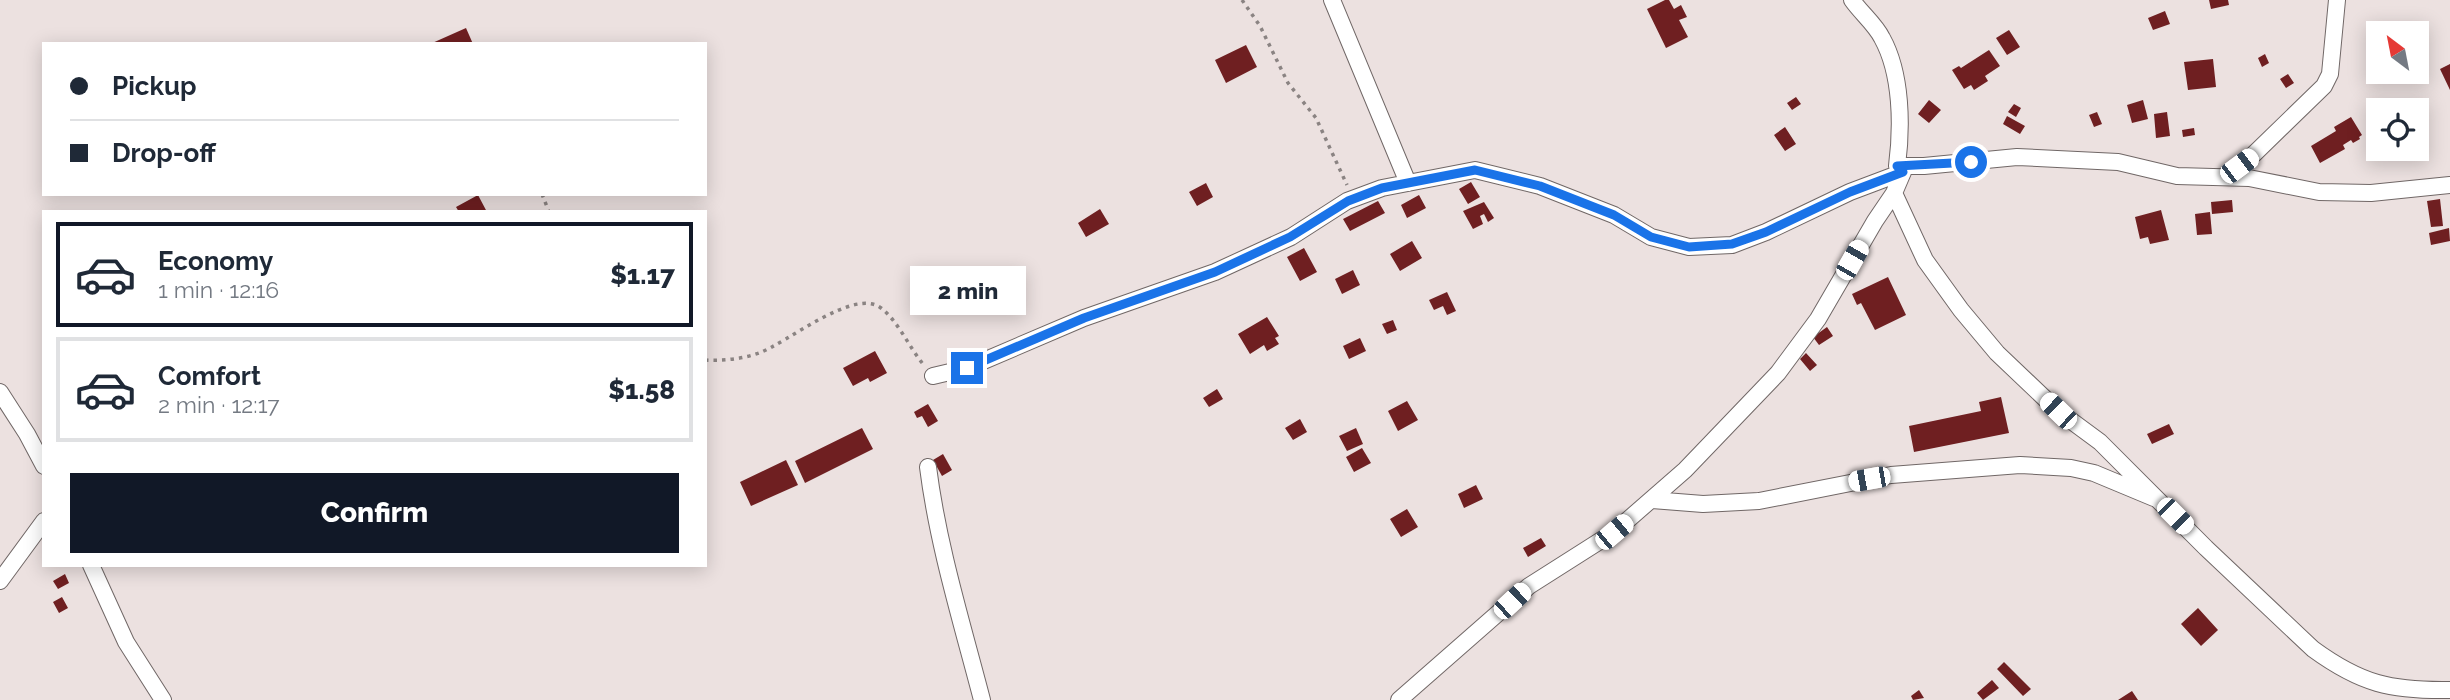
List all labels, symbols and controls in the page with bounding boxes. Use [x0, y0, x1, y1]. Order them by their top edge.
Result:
north arrow [2366, 21, 2429, 84]
map controls [2366, 21, 2429, 161]
text: Pickup [112, 71, 197, 101]
button: locate [2366, 98, 2429, 161]
text: Drop-off [112, 138, 216, 168]
car [2216, 145, 2263, 187]
route start [1955, 146, 1987, 178]
car [1833, 237, 1872, 283]
icon: car [74, 243, 137, 306]
text: Economy [158, 246, 273, 276]
text: $1.17 [610, 260, 675, 290]
callout: 2 min [909, 266, 1025, 316]
text: 1 min · 12:16 [158, 276, 279, 303]
text: 2 min [938, 277, 998, 304]
route end [951, 352, 983, 384]
icon: car [74, 358, 137, 421]
text: Comfort [158, 361, 261, 391]
text: $1.58 [608, 375, 675, 405]
car [2036, 389, 2081, 433]
text: 2 min · 12:17 [158, 391, 280, 418]
car [1847, 465, 1892, 493]
button: Confirm [70, 473, 679, 553]
car [2153, 494, 2198, 538]
car [1592, 510, 1637, 554]
car [1490, 579, 1535, 623]

